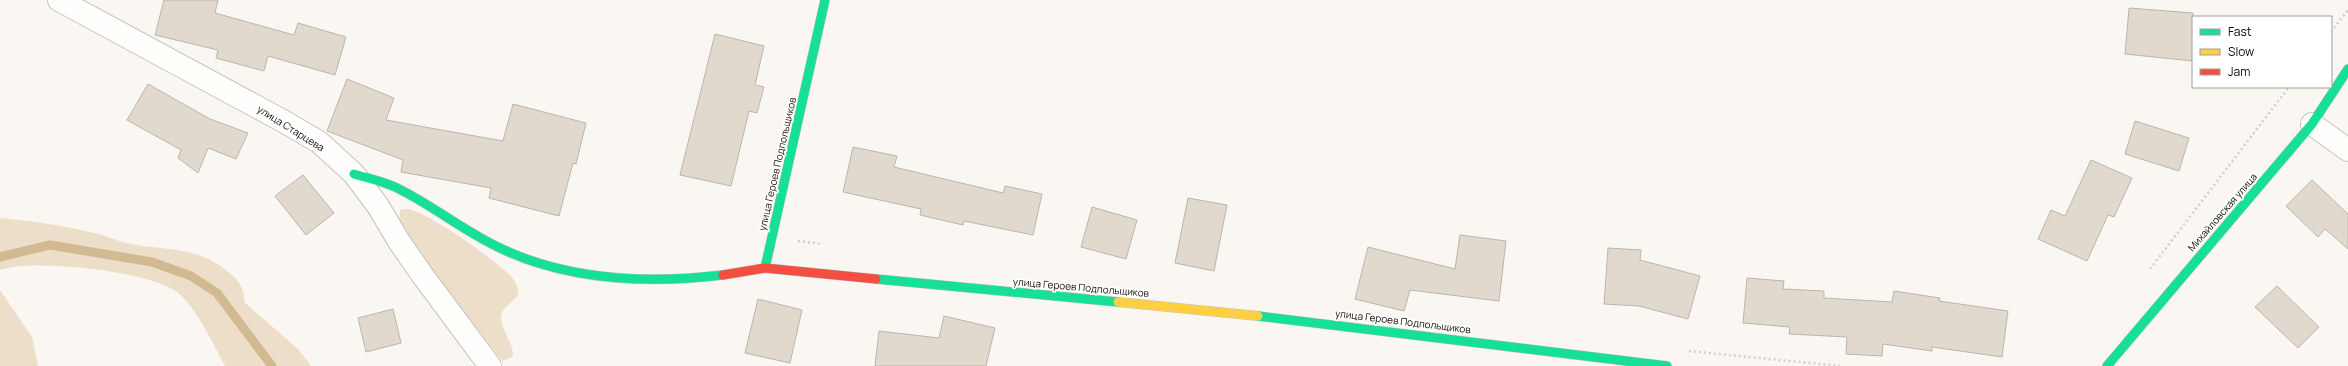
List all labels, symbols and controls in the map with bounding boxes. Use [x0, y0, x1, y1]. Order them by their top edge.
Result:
legend [2192, 16, 2332, 88]
text: Fast [2228, 23, 2252, 40]
text: Slow [2228, 43, 2254, 60]
text: Jam [2228, 63, 2250, 80]
street label: улица Героев Подпольщиков [755, 95, 799, 232]
street label: улица Старцева [255, 102, 327, 154]
street label: Михайловская улица [2184, 170, 2260, 254]
street label: улица Героев Подпольщиков [1012, 274, 1150, 300]
street label: улица Героев Подпольщиков [1334, 306, 1472, 336]

